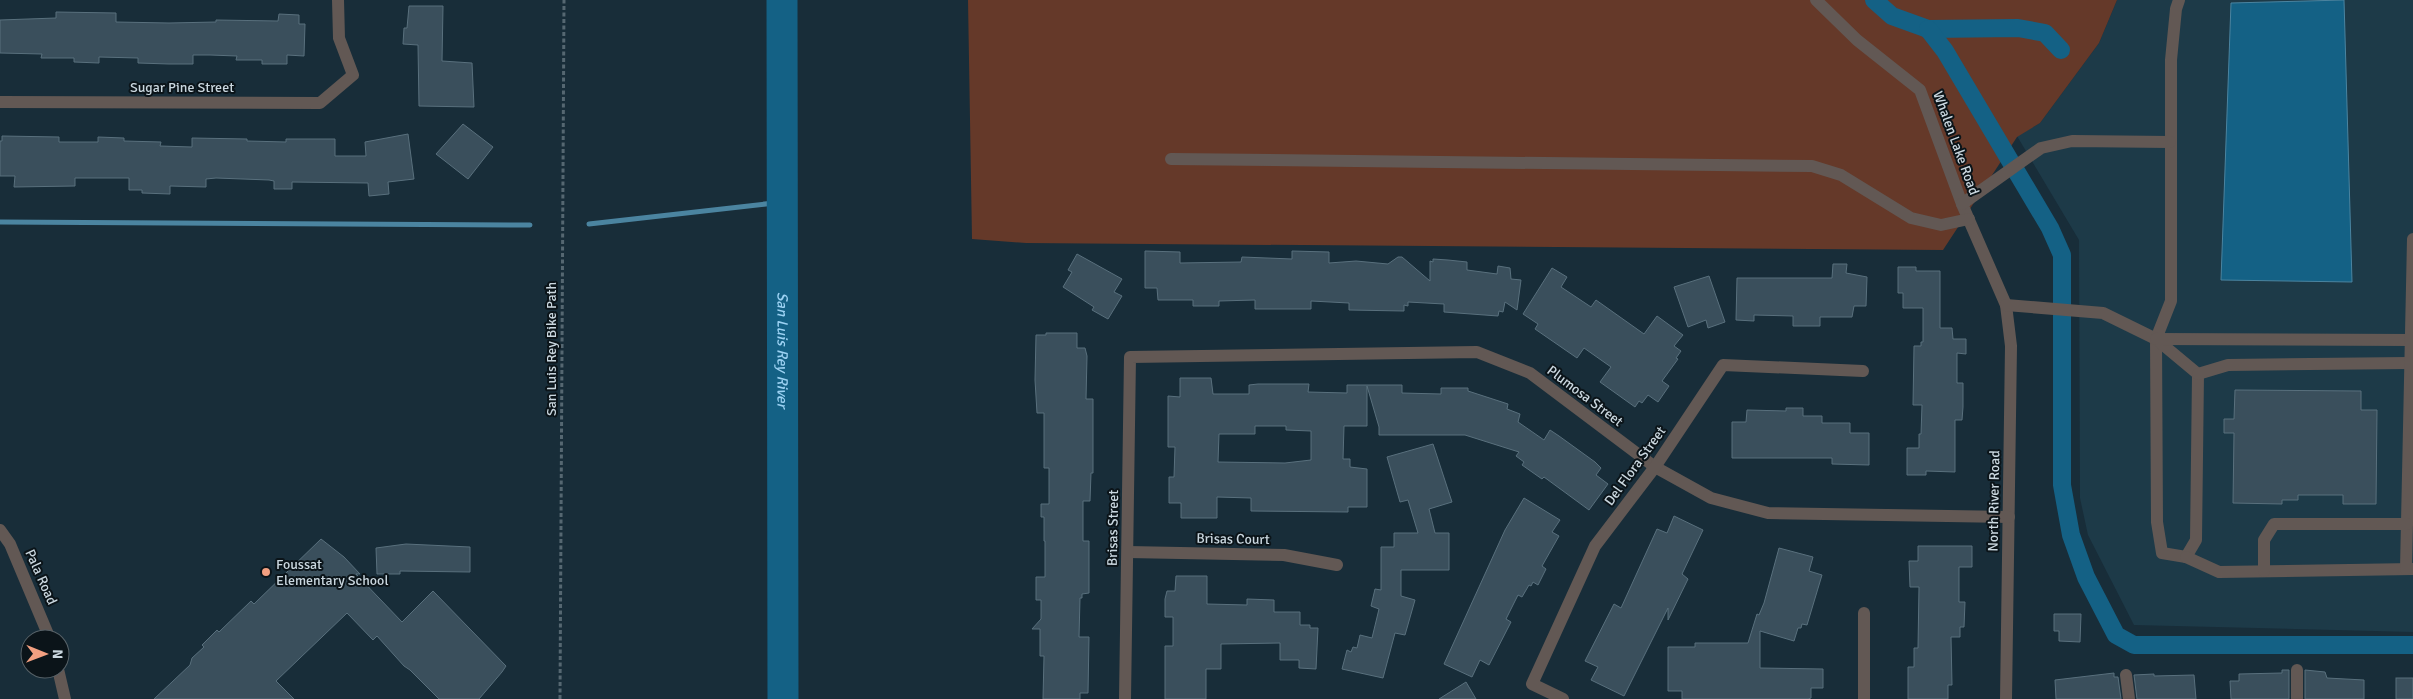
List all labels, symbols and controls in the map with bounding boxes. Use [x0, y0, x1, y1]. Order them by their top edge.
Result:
street label: Sugar Pine Street [130, 79, 234, 96]
street label: Whalen Lake Road [1929, 89, 1983, 197]
street label: San Luis Rey Bike Path [543, 282, 560, 416]
water label: San Luis Rey River [773, 292, 792, 411]
street label: Plumosa Street [1544, 362, 1626, 430]
street label: Del Flora Street [1601, 423, 1669, 509]
street label: North River Road [1985, 450, 2003, 552]
street label: Brisas Street [1104, 490, 1122, 566]
street label: Brisas Court [1196, 530, 1270, 548]
street label: Pala Road [21, 547, 61, 607]
place label: Foussat Elementary School [276, 556, 389, 589]
marker: Foussat Elementary School [260, 566, 272, 578]
north arrow [20, 629, 70, 679]
text: N [49, 649, 66, 659]

